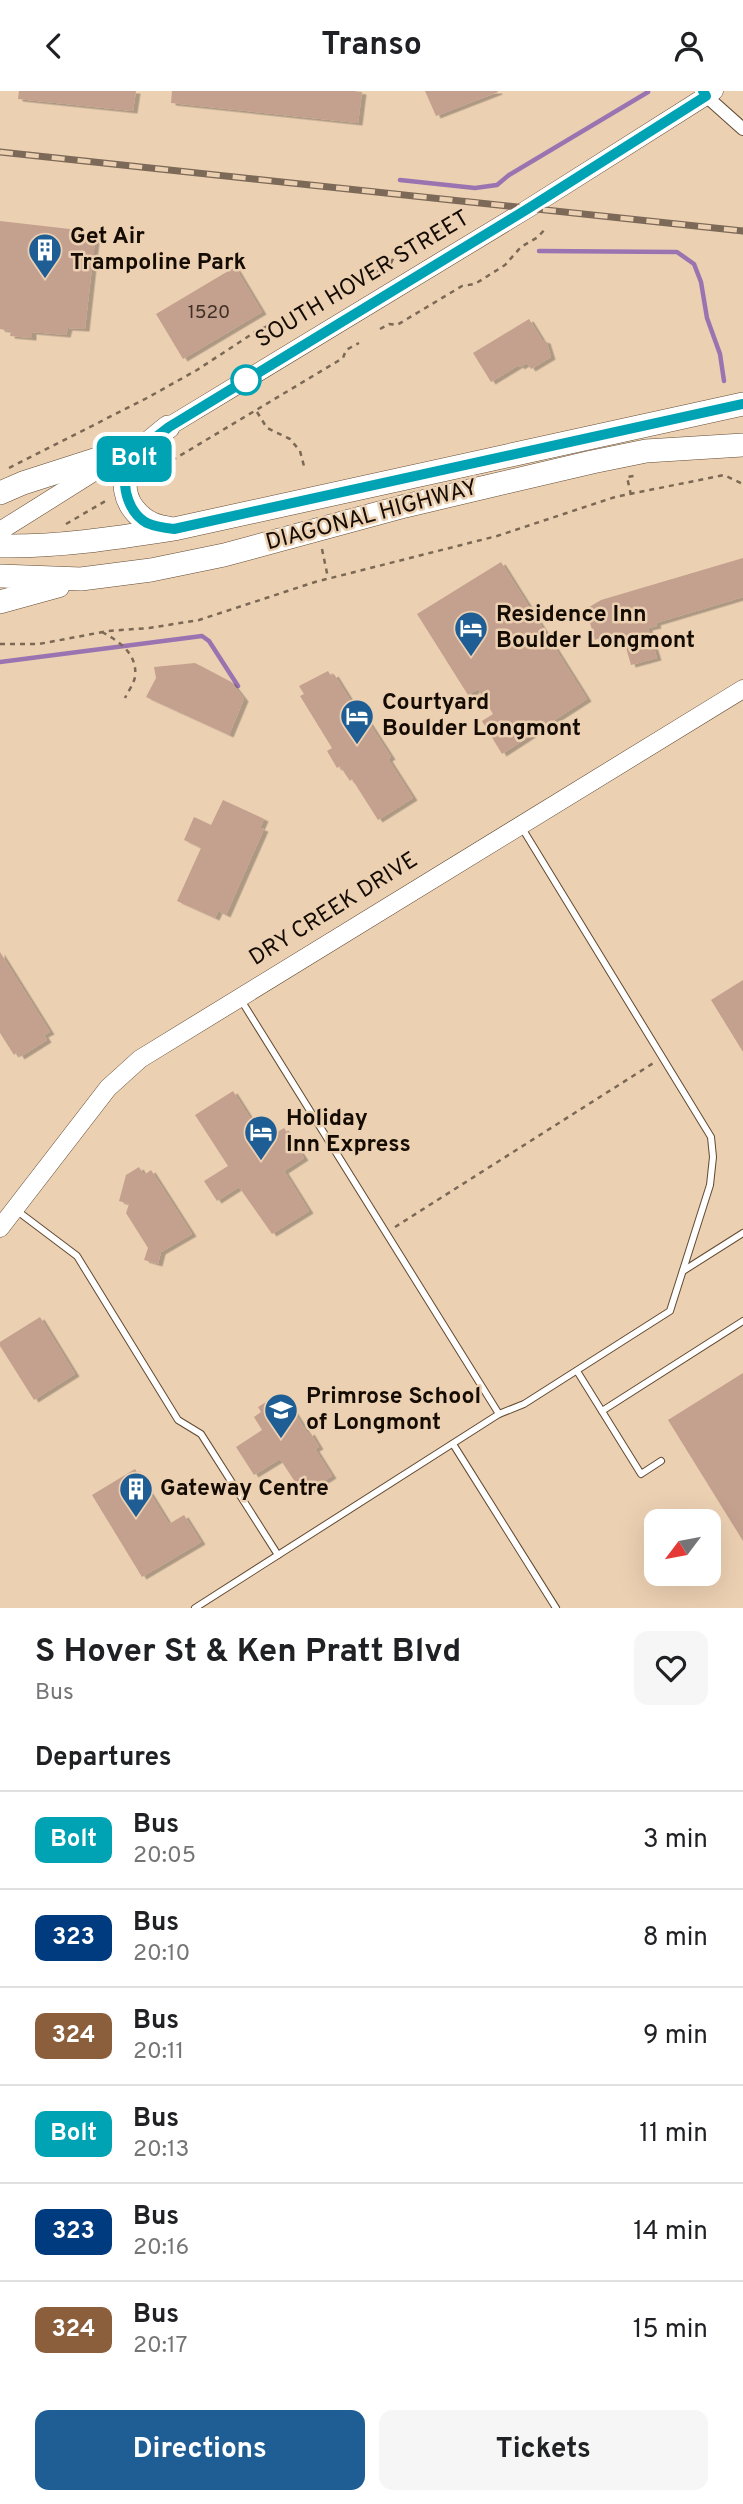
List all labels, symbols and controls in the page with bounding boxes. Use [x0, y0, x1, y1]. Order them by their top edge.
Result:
text: Transo [321, 26, 422, 66]
icon: back [35, 27, 73, 65]
icon: person [670, 27, 708, 65]
street label: SOUTH HOVER STREET [251, 205, 475, 355]
place label: Get Air Trampoline Park [70, 223, 246, 278]
building icon: Get Air Trampoline Park [26, 231, 64, 280]
house number: 1520 [188, 301, 230, 325]
unlabelled marker [231, 365, 261, 395]
line badge: Bolt [85, 436, 183, 482]
text: Bolt [111, 444, 157, 474]
street label: DIAGONAL HIGHWAY [263, 474, 481, 558]
place label: Residence Inn Boulder Longmont [496, 601, 695, 656]
hotel icon: Residence Inn Boulder Longmont [452, 609, 490, 658]
place label: Courtyard Boulder Longmont [382, 689, 581, 744]
hotel icon: Courtyard Boulder Longmont [338, 697, 376, 746]
street label: DRY CREEK DRIVE [244, 847, 424, 973]
place label: Holiday Inn Express [286, 1105, 411, 1160]
hotel icon: Holiday Inn Express [242, 1113, 280, 1162]
place label: Primrose School of Longmont [306, 1383, 481, 1438]
school or university icon: Primrose School of Longmont [262, 1391, 300, 1440]
building icon: Gateway Centre [117, 1470, 155, 1519]
place label: Gateway Centre [160, 1475, 329, 1504]
north arrow [644, 1509, 721, 1585]
map controls [644, 1509, 721, 1586]
button: heart [634, 1631, 708, 1705]
text: S Hover St & Ken Pratt Blvd [35, 1632, 461, 1674]
text: Bus [35, 1679, 74, 1708]
text: Departures [35, 1742, 172, 1775]
text: Bus [133, 1809, 179, 1842]
text: 3 min [643, 1824, 708, 1857]
text: Bolt [50, 1825, 97, 1855]
text: 20:05 [133, 1842, 196, 1871]
text: Bus [133, 1907, 179, 1940]
text: 8 min [643, 1922, 708, 1955]
text: 323 [52, 1923, 95, 1953]
text: 20:10 [133, 1940, 190, 1969]
text: Bus [133, 2005, 179, 2038]
text: 9 min [643, 2020, 708, 2053]
text: 324 [51, 2021, 96, 2051]
text: 20:11 [133, 2038, 184, 2067]
text: Bus [133, 2103, 179, 2136]
text: 11 min [639, 2118, 708, 2151]
text: Bolt [50, 2119, 97, 2149]
text: 20:13 [133, 2136, 189, 2165]
text: Bus [133, 2201, 179, 2234]
text: 14 min [633, 2216, 708, 2249]
text: 323 [52, 2217, 95, 2247]
text: 20:16 [133, 2234, 189, 2263]
text: Bus [133, 2299, 179, 2332]
text: 15 min [633, 2314, 708, 2347]
text: 324 [51, 2315, 96, 2345]
text: 20:17 [133, 2332, 188, 2361]
button: Directions [35, 2410, 365, 2490]
button: Tickets [379, 2410, 708, 2490]

